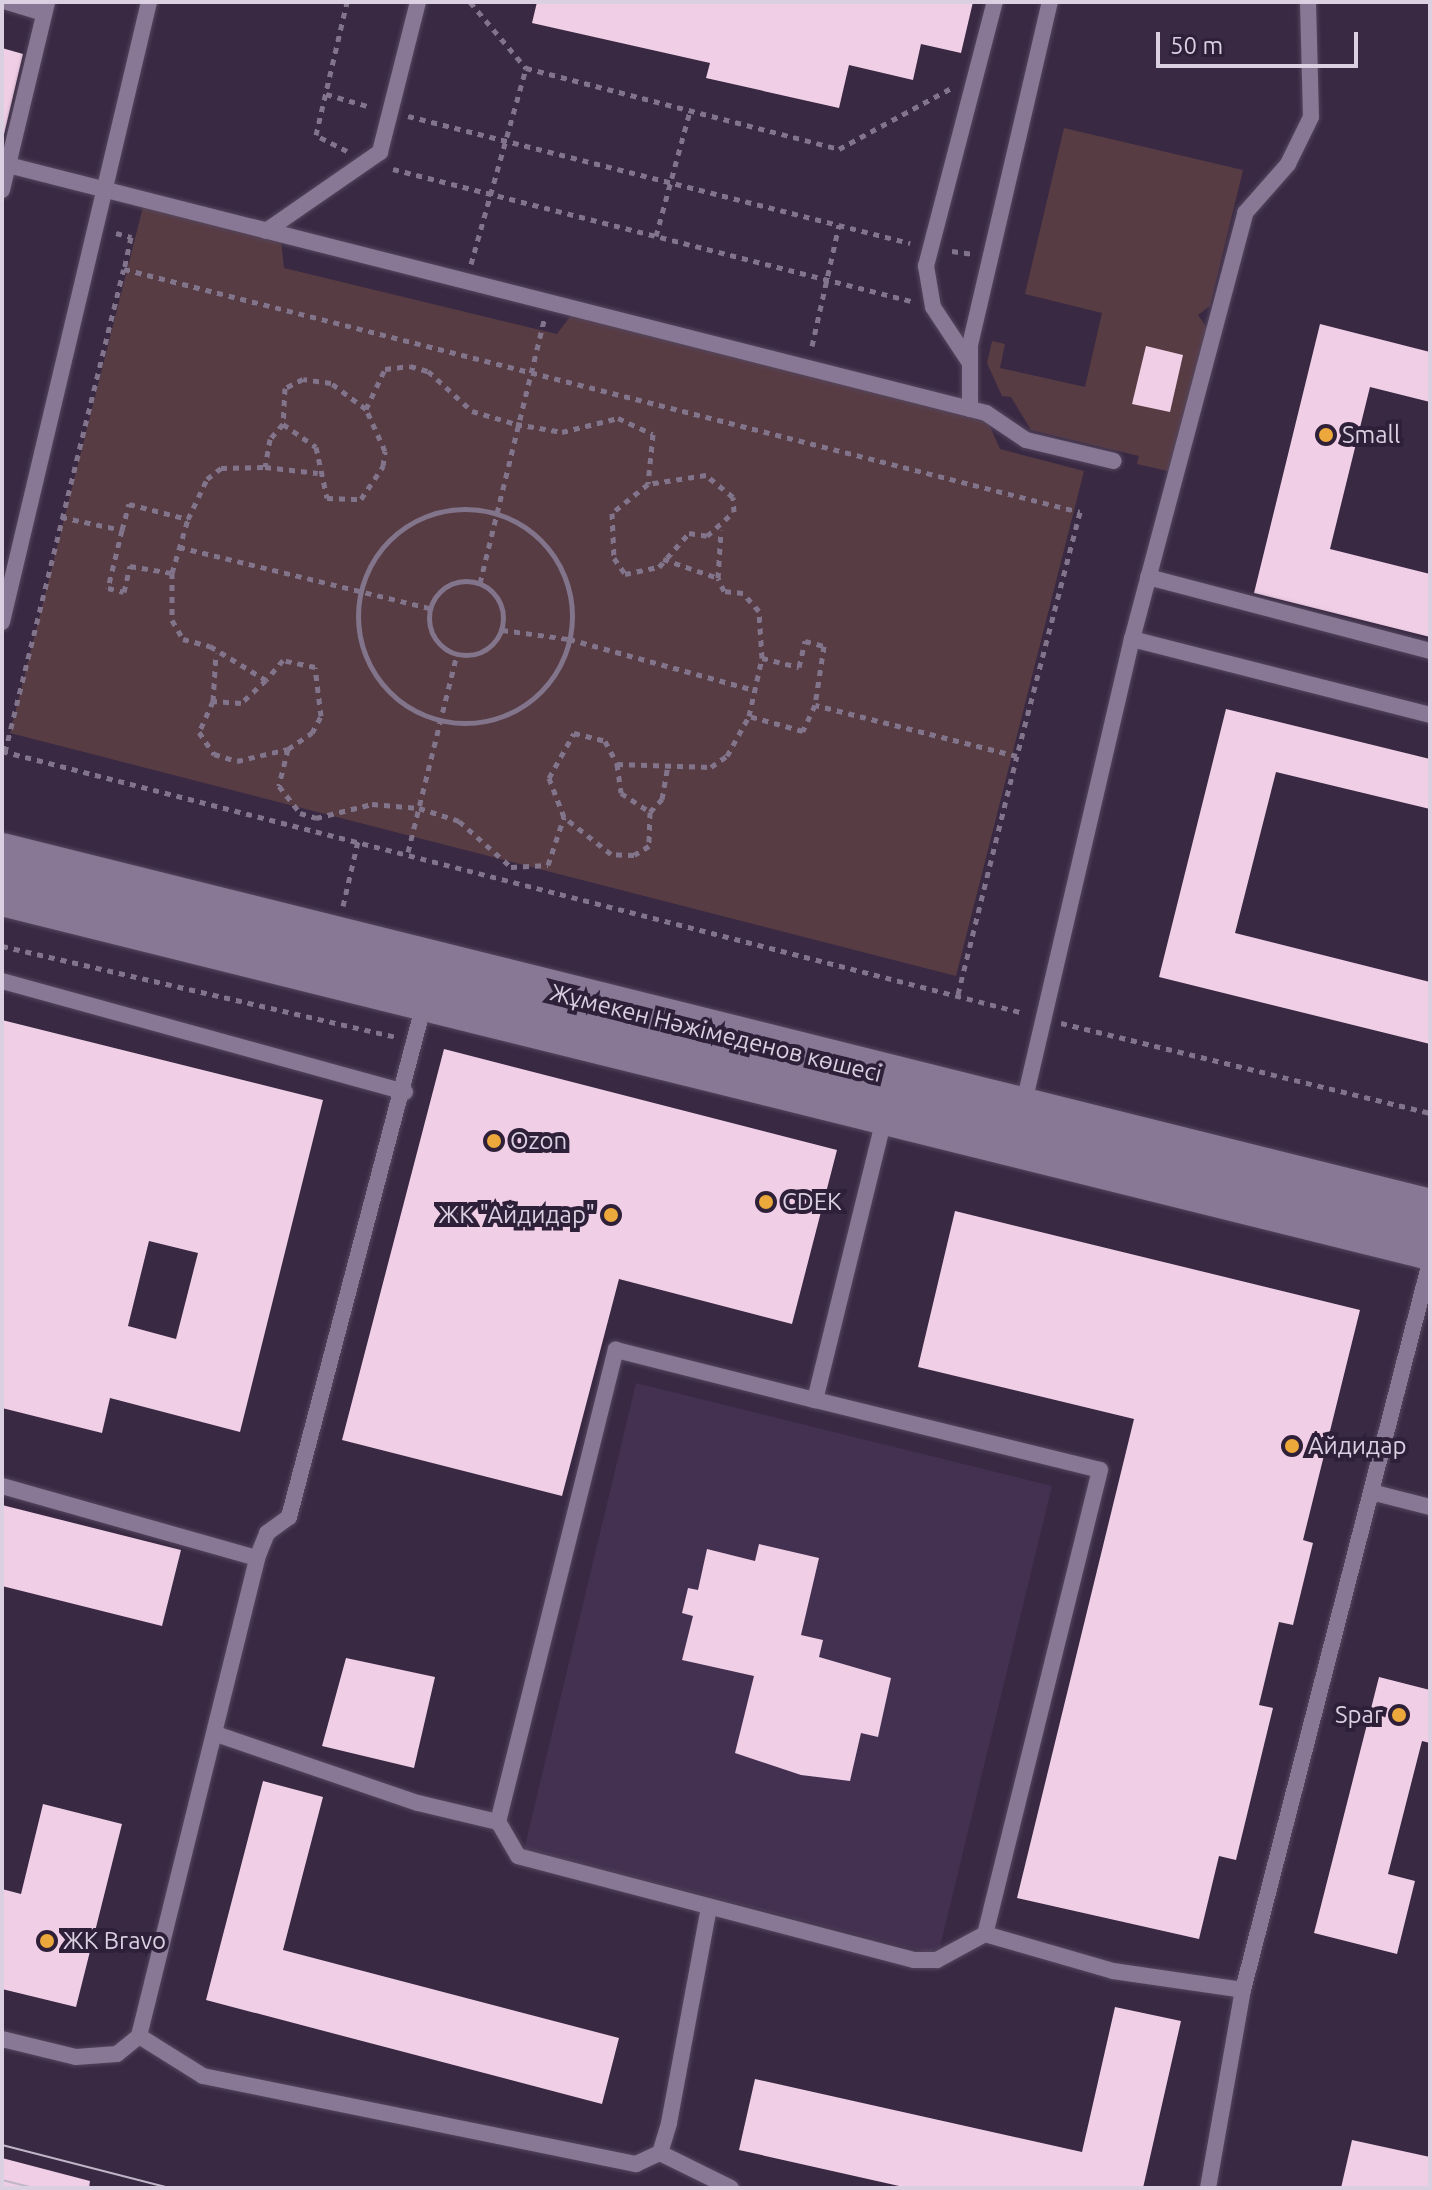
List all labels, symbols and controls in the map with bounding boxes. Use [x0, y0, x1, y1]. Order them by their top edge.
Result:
scale bar [1160, 16, 1362, 66]
text: 50 m [1170, 32, 1223, 59]
place label: Small [1342, 421, 1400, 449]
marker: Small [1317, 426, 1335, 444]
street label: Жұмекен Нәжімеденов көшесі [547, 978, 885, 1088]
place label: Ozon [510, 1127, 567, 1155]
marker: Ozon [485, 1132, 503, 1150]
place label: CDEK [782, 1188, 842, 1216]
marker: CDEK [757, 1193, 775, 1211]
place label: ЖК "Айдидар" [439, 1201, 595, 1229]
marker: ЖК "Айдидар" [602, 1206, 620, 1224]
place label: Айдидар [1308, 1432, 1407, 1460]
marker: Айдидар [1283, 1437, 1301, 1455]
place label: Spar [1335, 1701, 1383, 1729]
marker: Spar [1390, 1706, 1408, 1724]
place label: ЖК Bravo [63, 1927, 166, 1955]
marker: ЖК Bravo [38, 1932, 56, 1950]

